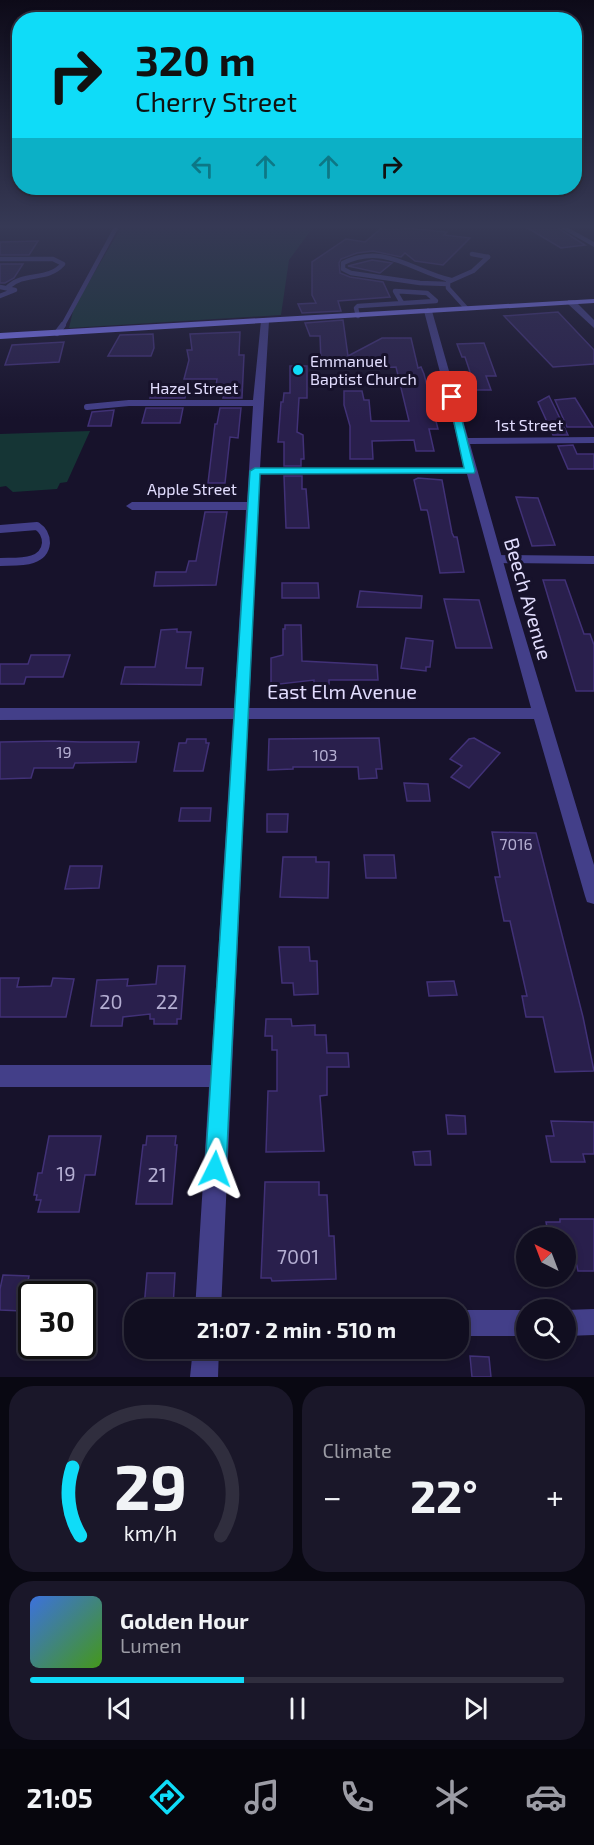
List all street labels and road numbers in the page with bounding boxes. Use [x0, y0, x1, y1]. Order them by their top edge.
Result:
street label: Hazel Street [150, 378, 238, 397]
street label: 1st Street [495, 415, 563, 434]
street label: Apple Street [147, 479, 237, 498]
street label: Beech Avenue [500, 535, 558, 663]
street label: East Elm Avenue [267, 679, 417, 703]

